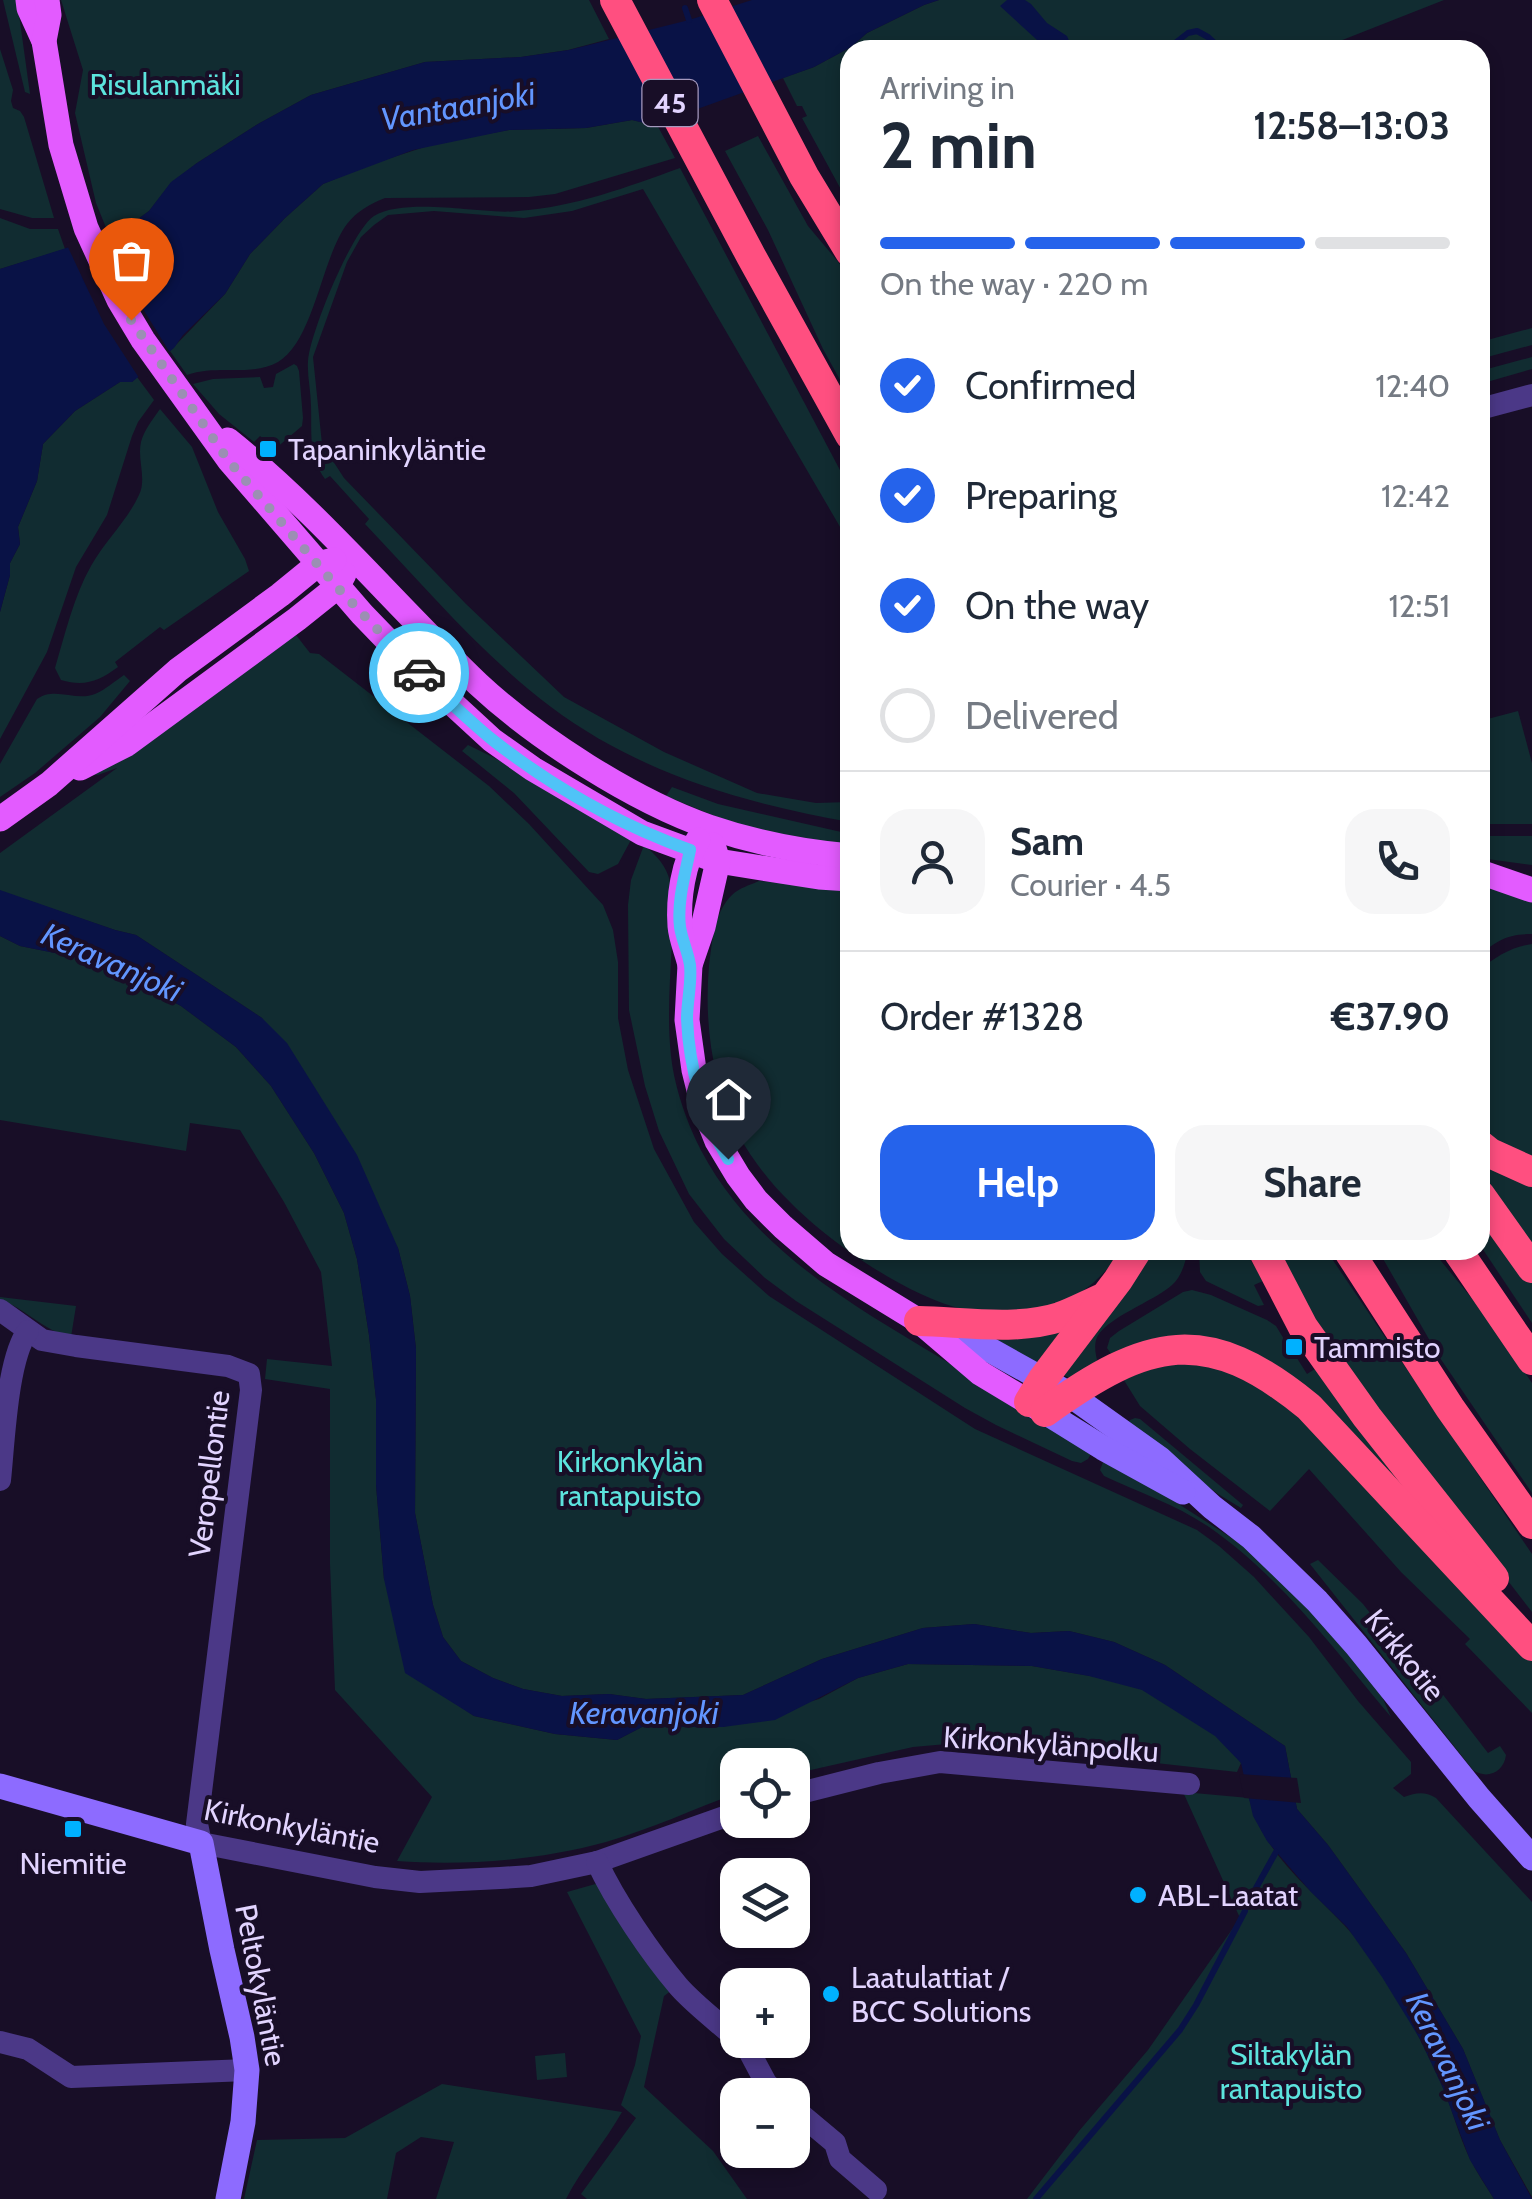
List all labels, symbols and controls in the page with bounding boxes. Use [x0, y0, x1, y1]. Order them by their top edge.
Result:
park label: Risulanmäki [89, 66, 241, 103]
text: Arriving in [880, 68, 1015, 107]
water label: Vantaanjoki [378, 73, 539, 139]
road number: 45 [642, 80, 698, 126]
text: 12:58–13:03 [1253, 102, 1450, 149]
text: 2 min [880, 105, 1037, 184]
pin [89, 218, 174, 321]
icon: bag [104, 233, 159, 288]
text: On the way · 220 m [880, 264, 1148, 303]
icon: check [880, 358, 935, 413]
text: Confirmed [965, 362, 1136, 409]
text: 12:40 [1375, 366, 1450, 405]
place label: Tapaninkyläntie [288, 431, 486, 468]
marker: Tapaninkyläntie [257, 438, 279, 460]
icon: check [880, 468, 935, 523]
text: Preparing [965, 472, 1117, 519]
text: 12:42 [1381, 476, 1450, 515]
icon: check [880, 578, 935, 633]
text: On the way [965, 582, 1149, 629]
text: 12:51 [1388, 586, 1450, 625]
courier [369, 623, 469, 723]
icon: car [392, 646, 447, 701]
text: Delivered [965, 692, 1119, 739]
button: person [880, 809, 985, 914]
button: phone [1345, 809, 1450, 914]
text: Sam [1010, 818, 1084, 865]
text: Courier · 4.5 [1010, 865, 1171, 904]
water label: Keravanjoki [36, 914, 189, 1011]
text: Order #1328 [880, 993, 1084, 1040]
text: €37.90 [1331, 993, 1450, 1040]
pin [686, 1057, 771, 1160]
icon: home [701, 1072, 756, 1127]
button: Help [880, 1125, 1155, 1240]
button: Share [1175, 1125, 1450, 1240]
place label: Tammisto [1314, 1329, 1440, 1366]
marker: Tammisto [1283, 1336, 1305, 1358]
street label: Veropellontie [180, 1388, 238, 1560]
park label: Kirkonkylän rantapuisto [557, 1443, 703, 1514]
street label: Kirkkotie [1357, 1601, 1453, 1709]
water label: Keravanjoki [569, 1693, 720, 1732]
street label: Kirkonkylänpolku [942, 1718, 1160, 1770]
map controls [720, 1748, 810, 2168]
button: locate [720, 1748, 810, 1838]
street label: Kirkonkyläntie [201, 1791, 383, 1861]
marker: Niemitie [62, 1818, 84, 1840]
place label: Niemitie [19, 1845, 127, 1882]
button: layers [720, 1858, 810, 1948]
place label: ABL-Laatat [1158, 1877, 1298, 1914]
marker: ABL-Laatat [1127, 1884, 1149, 1906]
street label: Peltokyläntie [227, 1901, 295, 2069]
place label: Laatulattiat / BCC Solutions [851, 1959, 1031, 2030]
button: + [720, 1968, 810, 2058]
marker: Laatulattiat / BCC Solutions [820, 1983, 842, 2005]
water label: Keravanjoki [1398, 1985, 1499, 2138]
park label: Siltakylän rantapuisto [1220, 2036, 1362, 2107]
button: − [720, 2078, 810, 2168]

